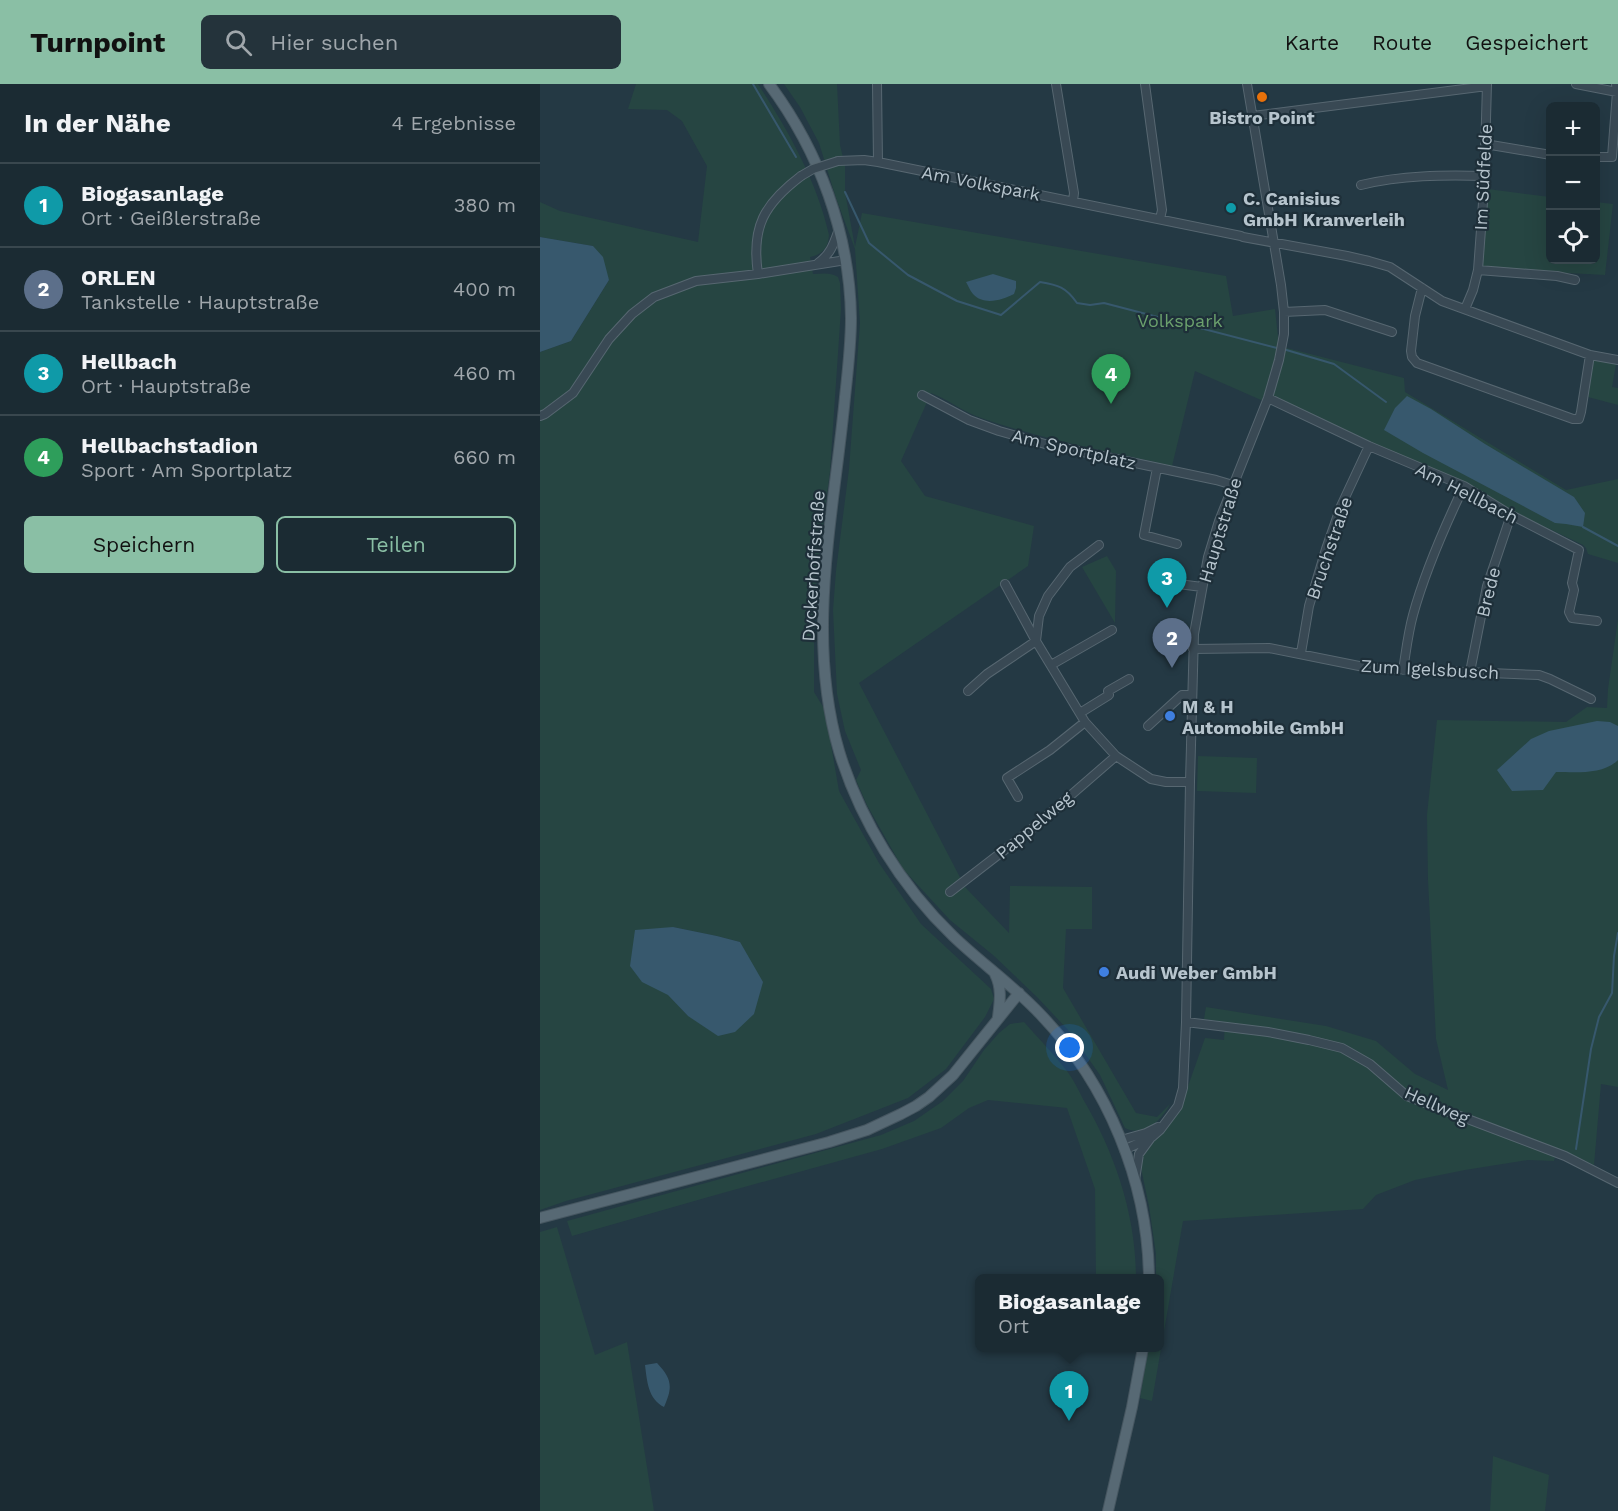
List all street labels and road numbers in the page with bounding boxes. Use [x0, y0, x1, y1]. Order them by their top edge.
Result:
street label: Im Südfelde [1470, 123, 1496, 231]
street label: Am Volkspark [920, 161, 1042, 205]
street label: Am Sportplatz [1010, 425, 1138, 473]
street label: Am Hellbach [1412, 458, 1522, 528]
street label: Hauptstraße [1194, 475, 1246, 585]
street label: Dyckerhoffstraße [797, 490, 829, 642]
street label: Bruchstraße [1302, 494, 1356, 602]
street label: Brede [1472, 565, 1504, 619]
street label: Zum Igelsbusch [1360, 655, 1500, 683]
street label: Pappelweg [991, 786, 1077, 863]
street label: Hellweg [1401, 1081, 1473, 1129]

